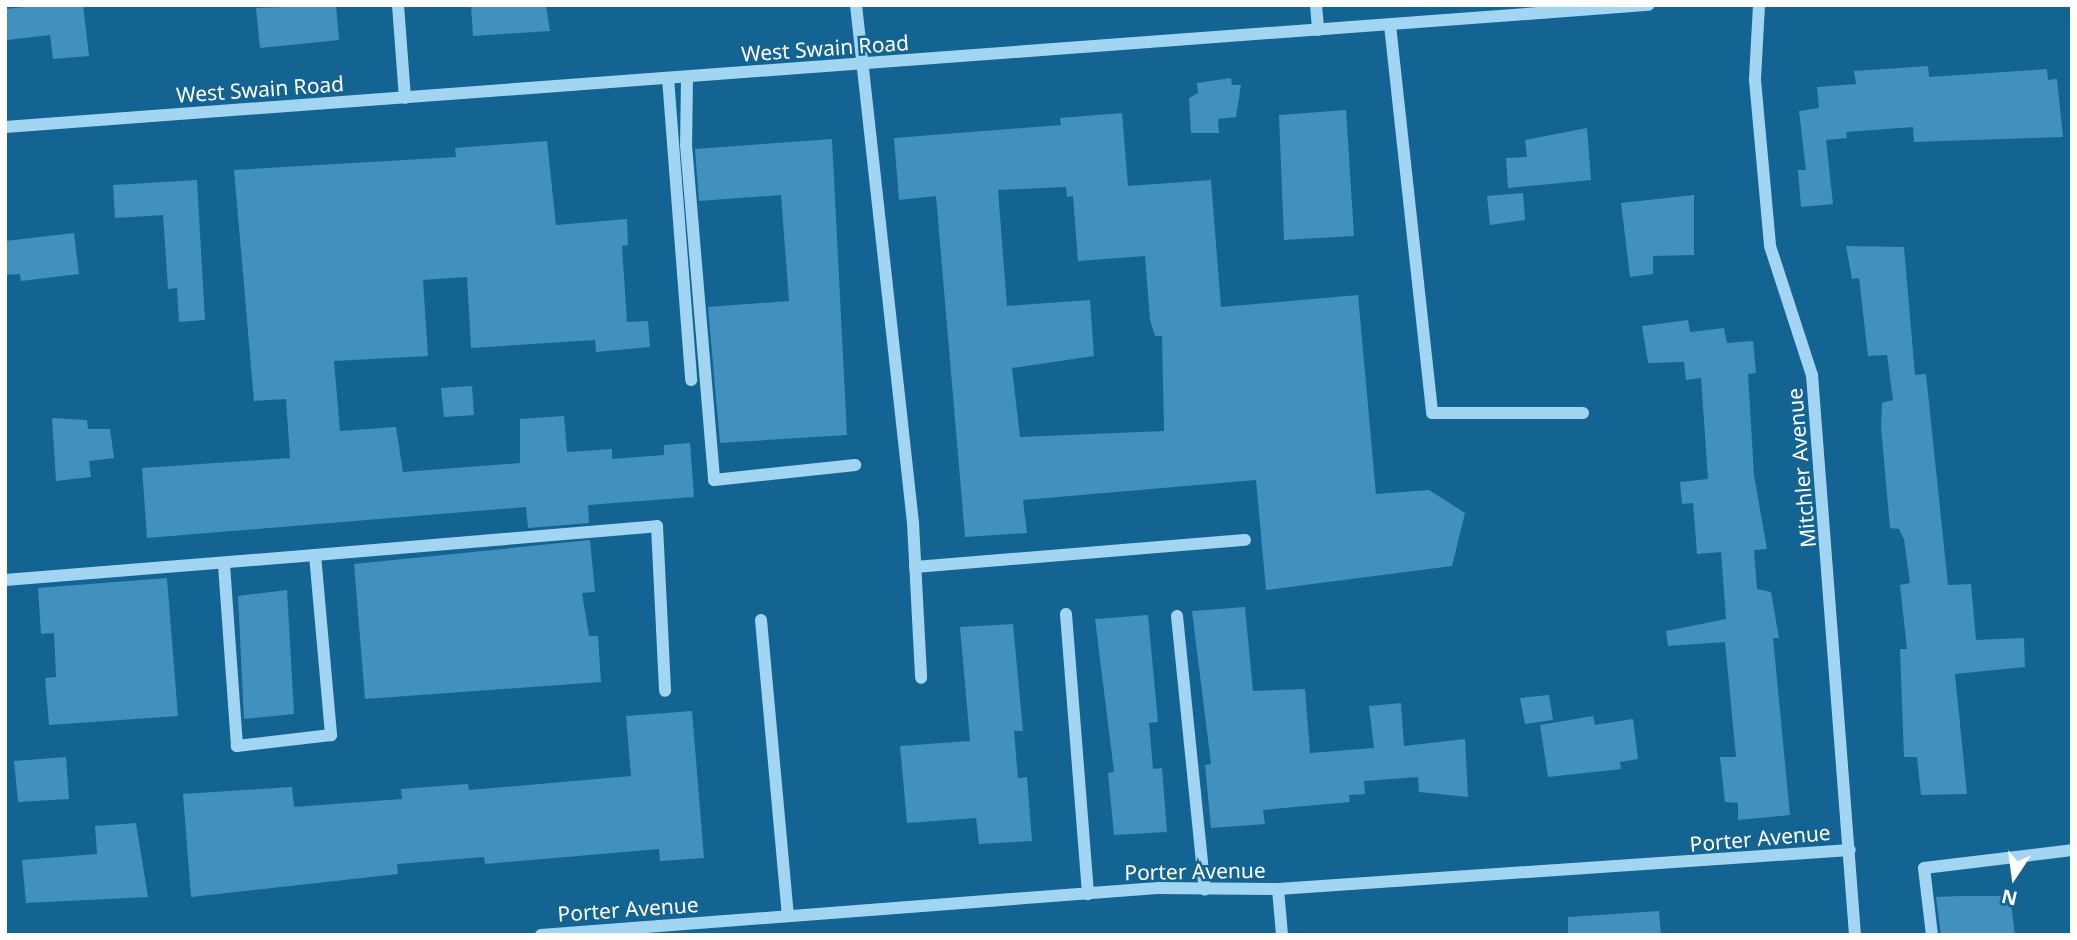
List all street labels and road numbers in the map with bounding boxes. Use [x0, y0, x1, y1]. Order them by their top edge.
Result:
street label: West Swain Road [740, 30, 910, 66]
street label: West Swain Road [175, 71, 345, 107]
street label: Mitchler Avenue [1781, 387, 1821, 549]
street label: Porter Avenue [1688, 819, 1832, 857]
street label: Porter Avenue [1124, 857, 1266, 885]
street label: Porter Avenue [557, 891, 699, 927]

